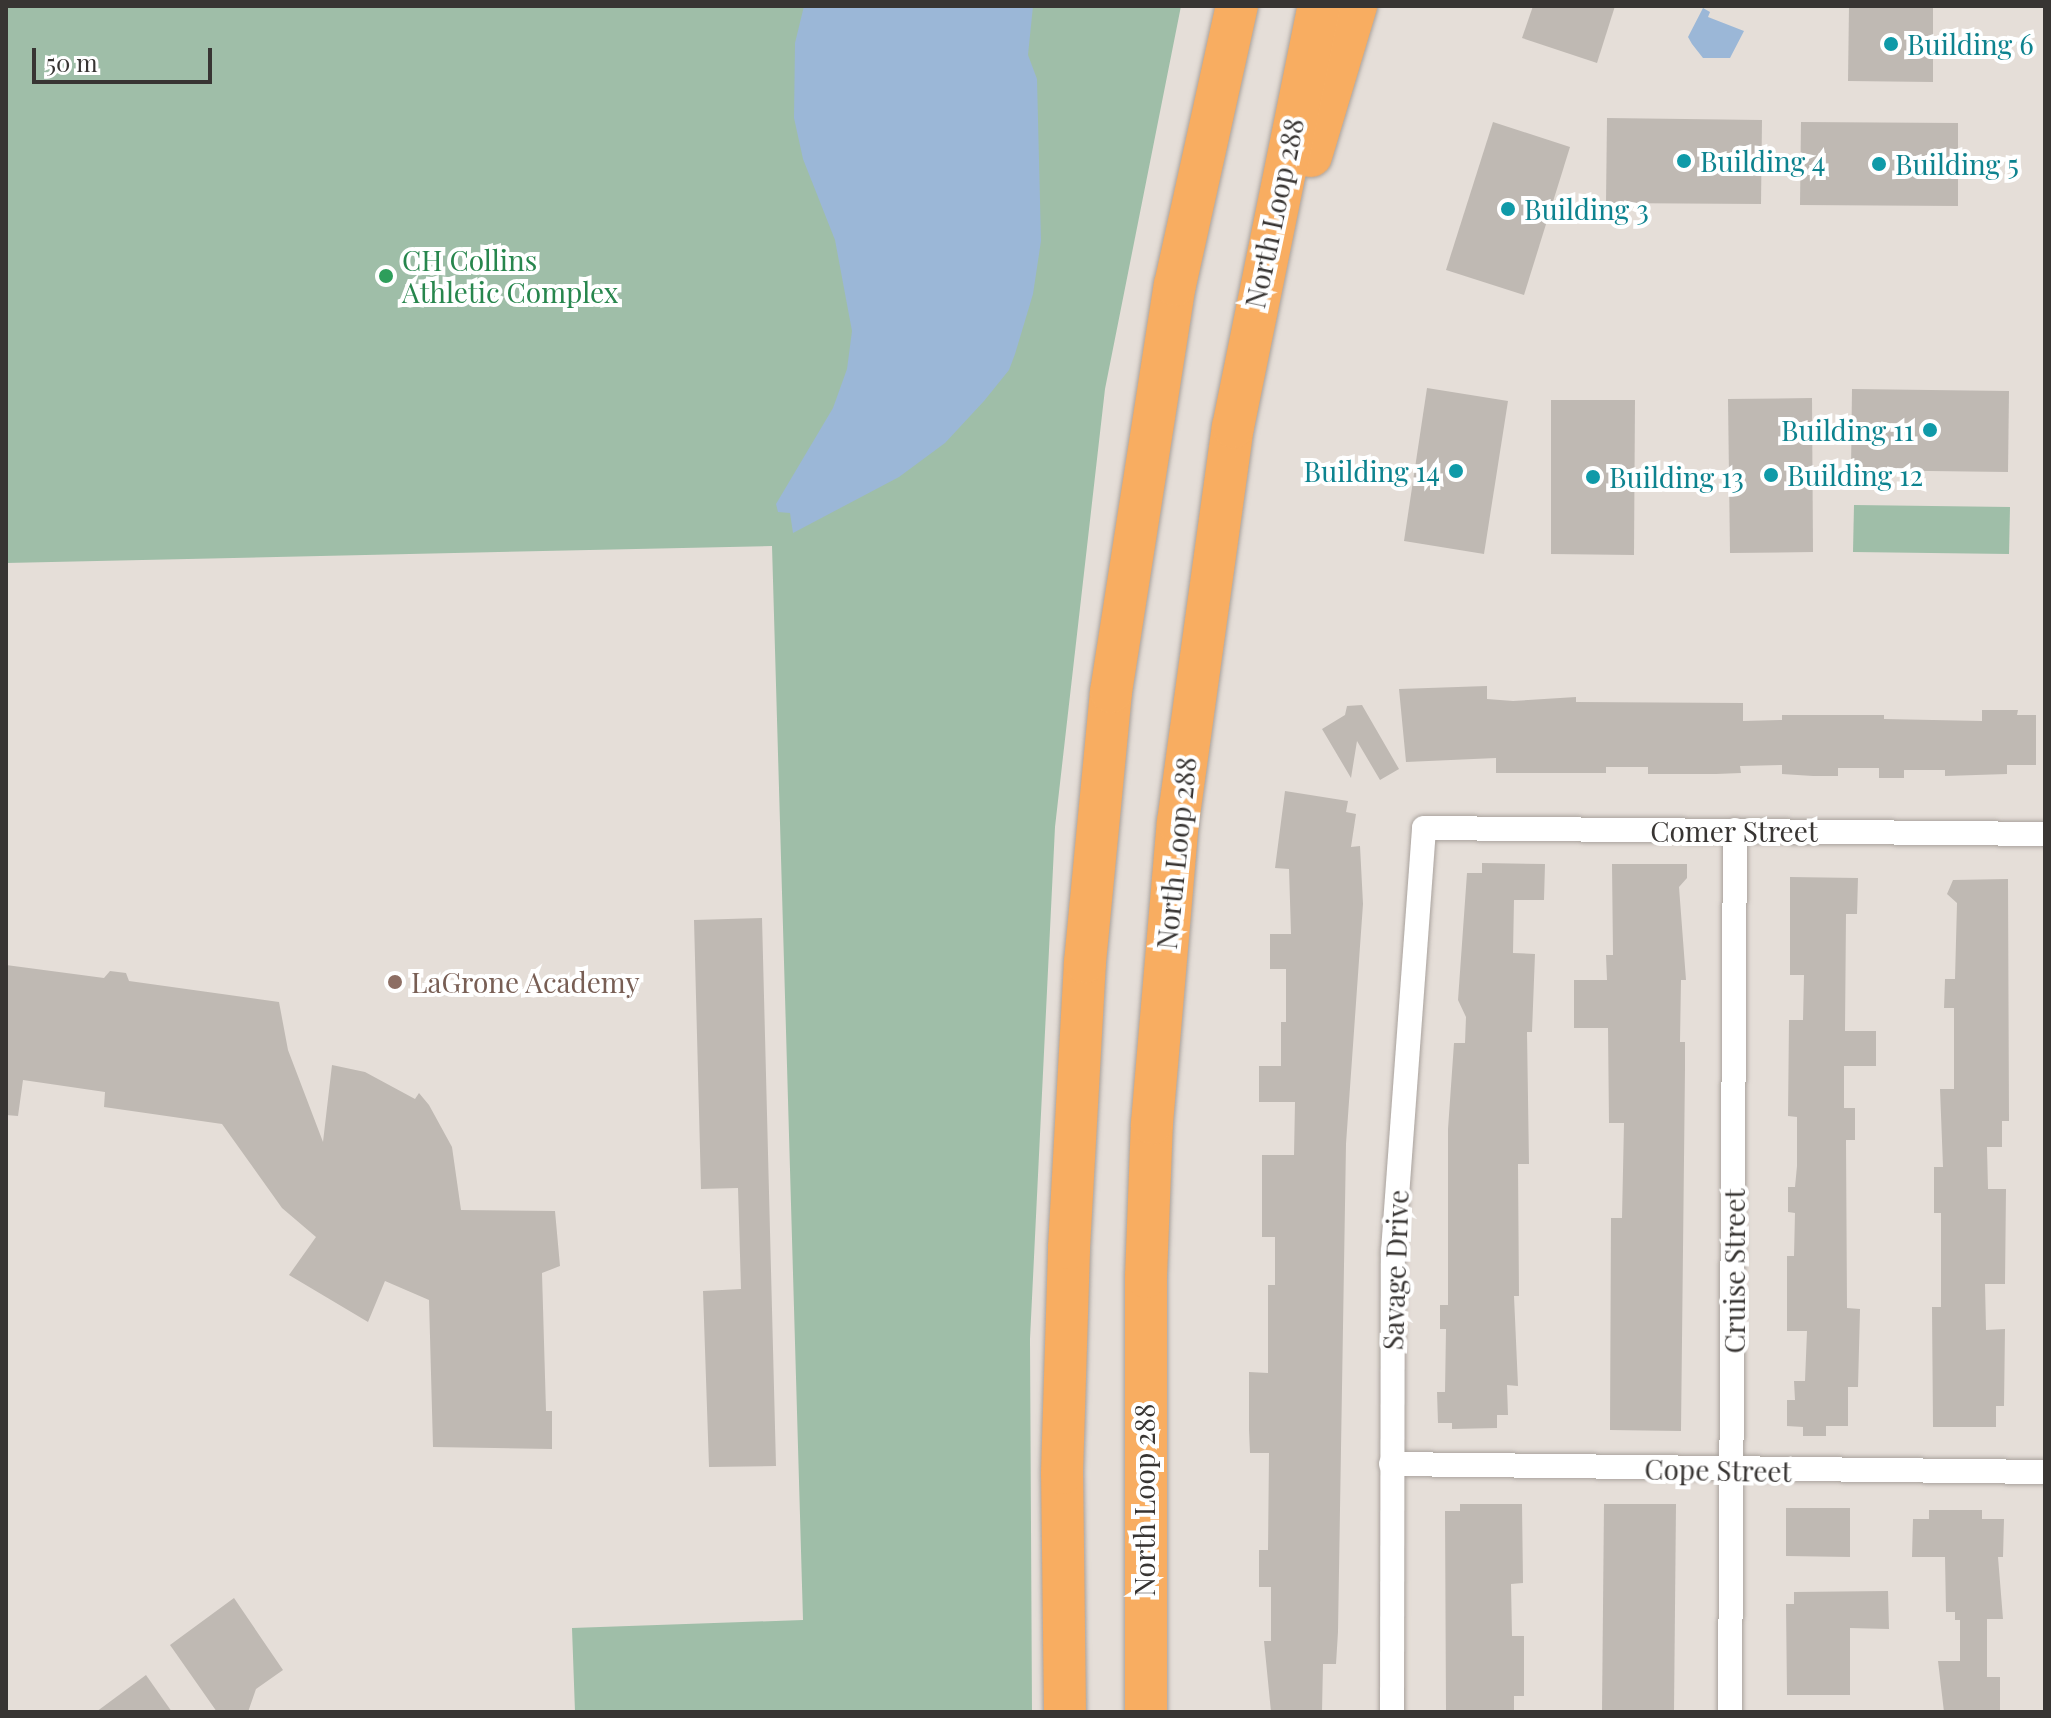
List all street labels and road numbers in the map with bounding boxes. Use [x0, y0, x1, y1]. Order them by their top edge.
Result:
street label: North Loop 288 [1237, 115, 1311, 311]
street label: North Loop 288 [1149, 755, 1203, 951]
street label: Comer Street [1650, 814, 1818, 848]
street label: Cruise Street [1717, 1188, 1751, 1354]
street label: Savage Drive [1375, 1189, 1415, 1351]
street label: North Loop 288 [1127, 1403, 1161, 1597]
street label: Cope Street [1644, 1452, 1792, 1488]

